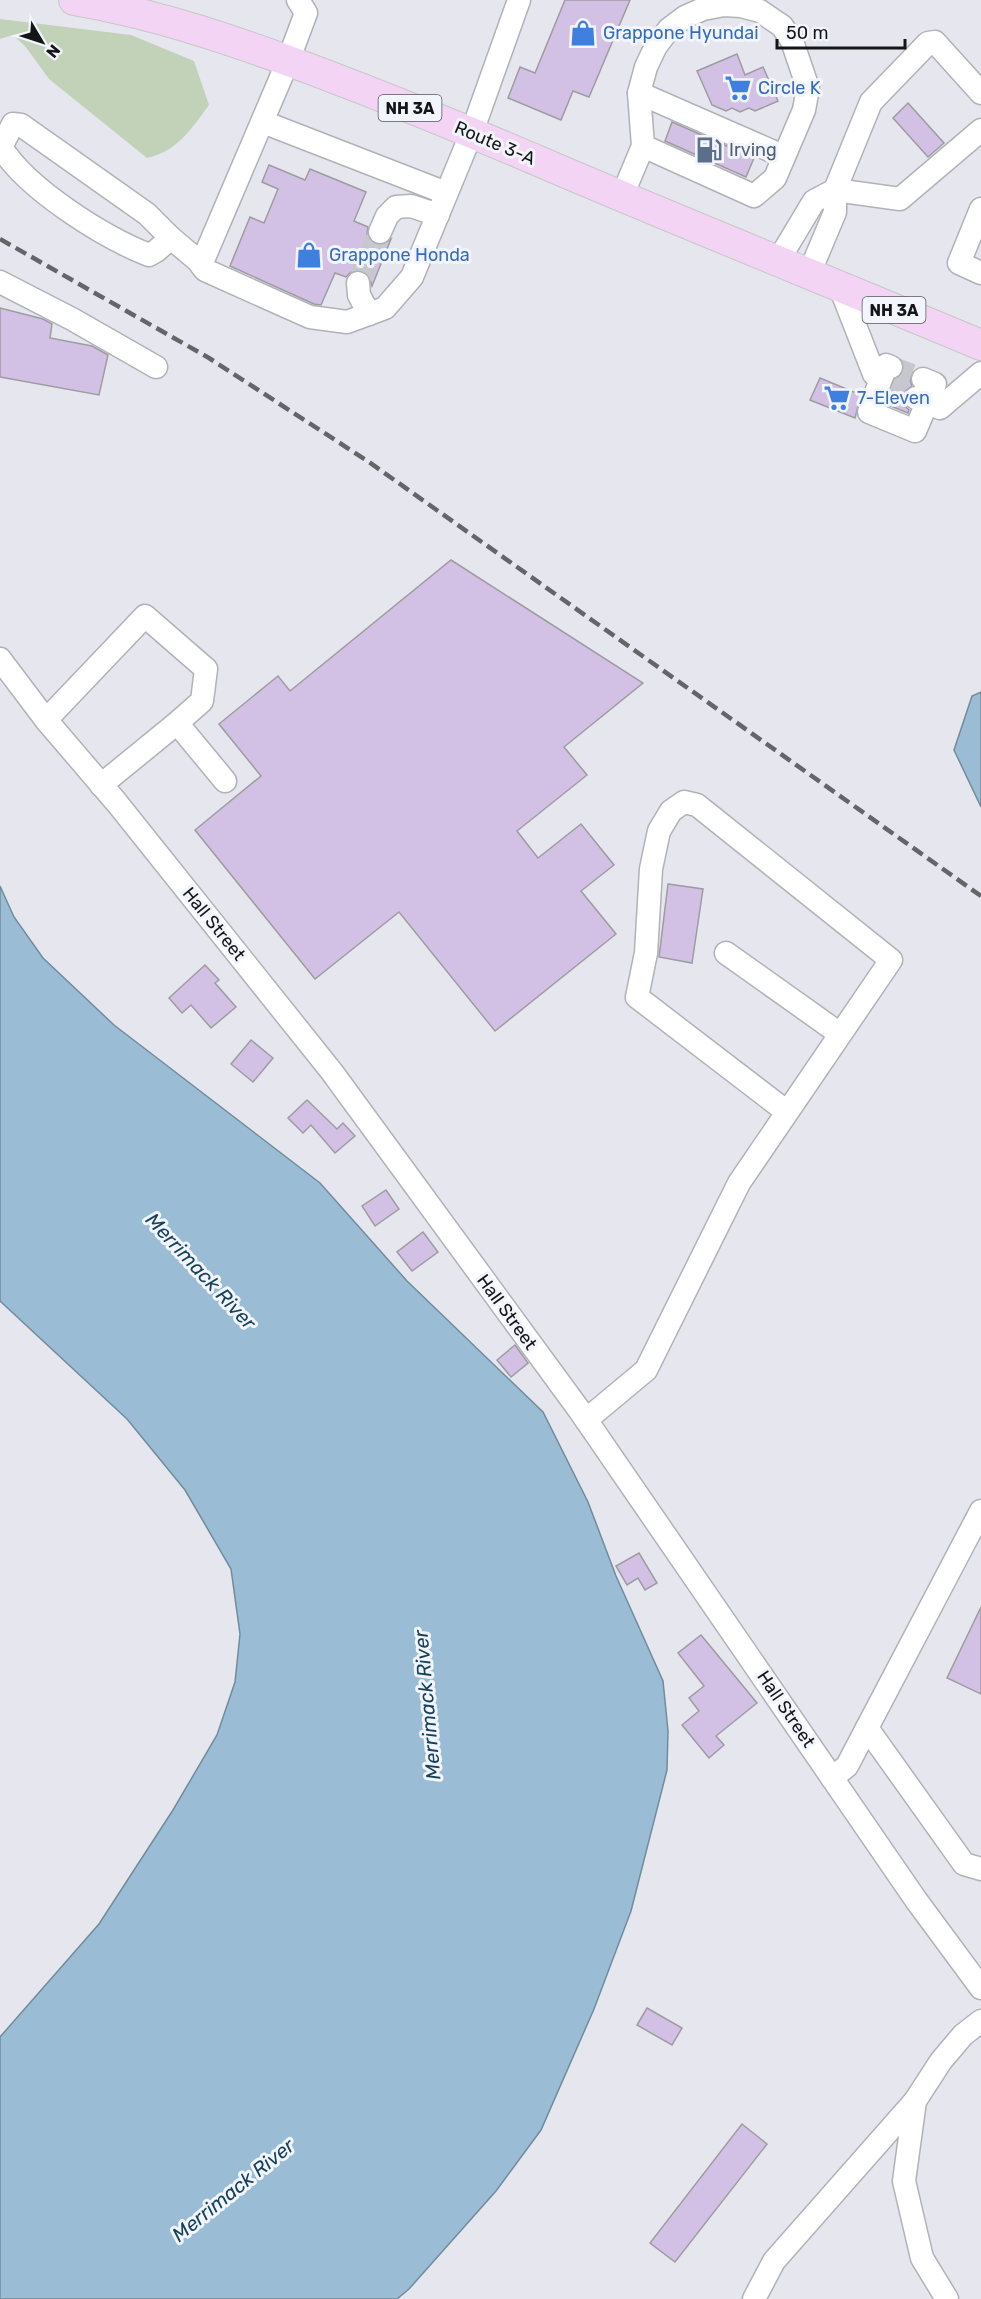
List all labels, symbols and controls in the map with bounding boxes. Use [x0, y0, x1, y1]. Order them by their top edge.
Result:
north arrow [12, 12, 72, 72]
scale bar [777, 12, 904, 50]
shop icon: Grappone Hyundai [568, 18, 598, 48]
place label: Grappone Hyundai [603, 22, 759, 44]
text: 50 m [786, 22, 829, 44]
text: N [42, 41, 64, 62]
supermarket icon: Circle K [723, 73, 753, 103]
place label: Circle K [758, 77, 821, 99]
road number: NH 3A [378, 95, 442, 121]
street label: Route 3-A [451, 116, 539, 170]
fuel station icon: Irving [694, 135, 724, 165]
place label: Irving [729, 139, 777, 161]
shop icon: Grappone Honda [294, 240, 324, 270]
place label: Grappone Honda [329, 244, 470, 266]
road number: NH 3A [862, 297, 926, 323]
supermarket icon: 7-Eleven [822, 383, 852, 413]
place label: 7-Eleven [857, 387, 930, 409]
street label: Hall Street [178, 883, 250, 965]
water label: Merrimack River [141, 1208, 262, 1335]
street label: Hall Street [472, 1270, 542, 1354]
water label: Merrimack River [408, 1628, 446, 1781]
street label: Hall Street [752, 1666, 820, 1752]
water label: Merrimack River [167, 2133, 300, 2247]

